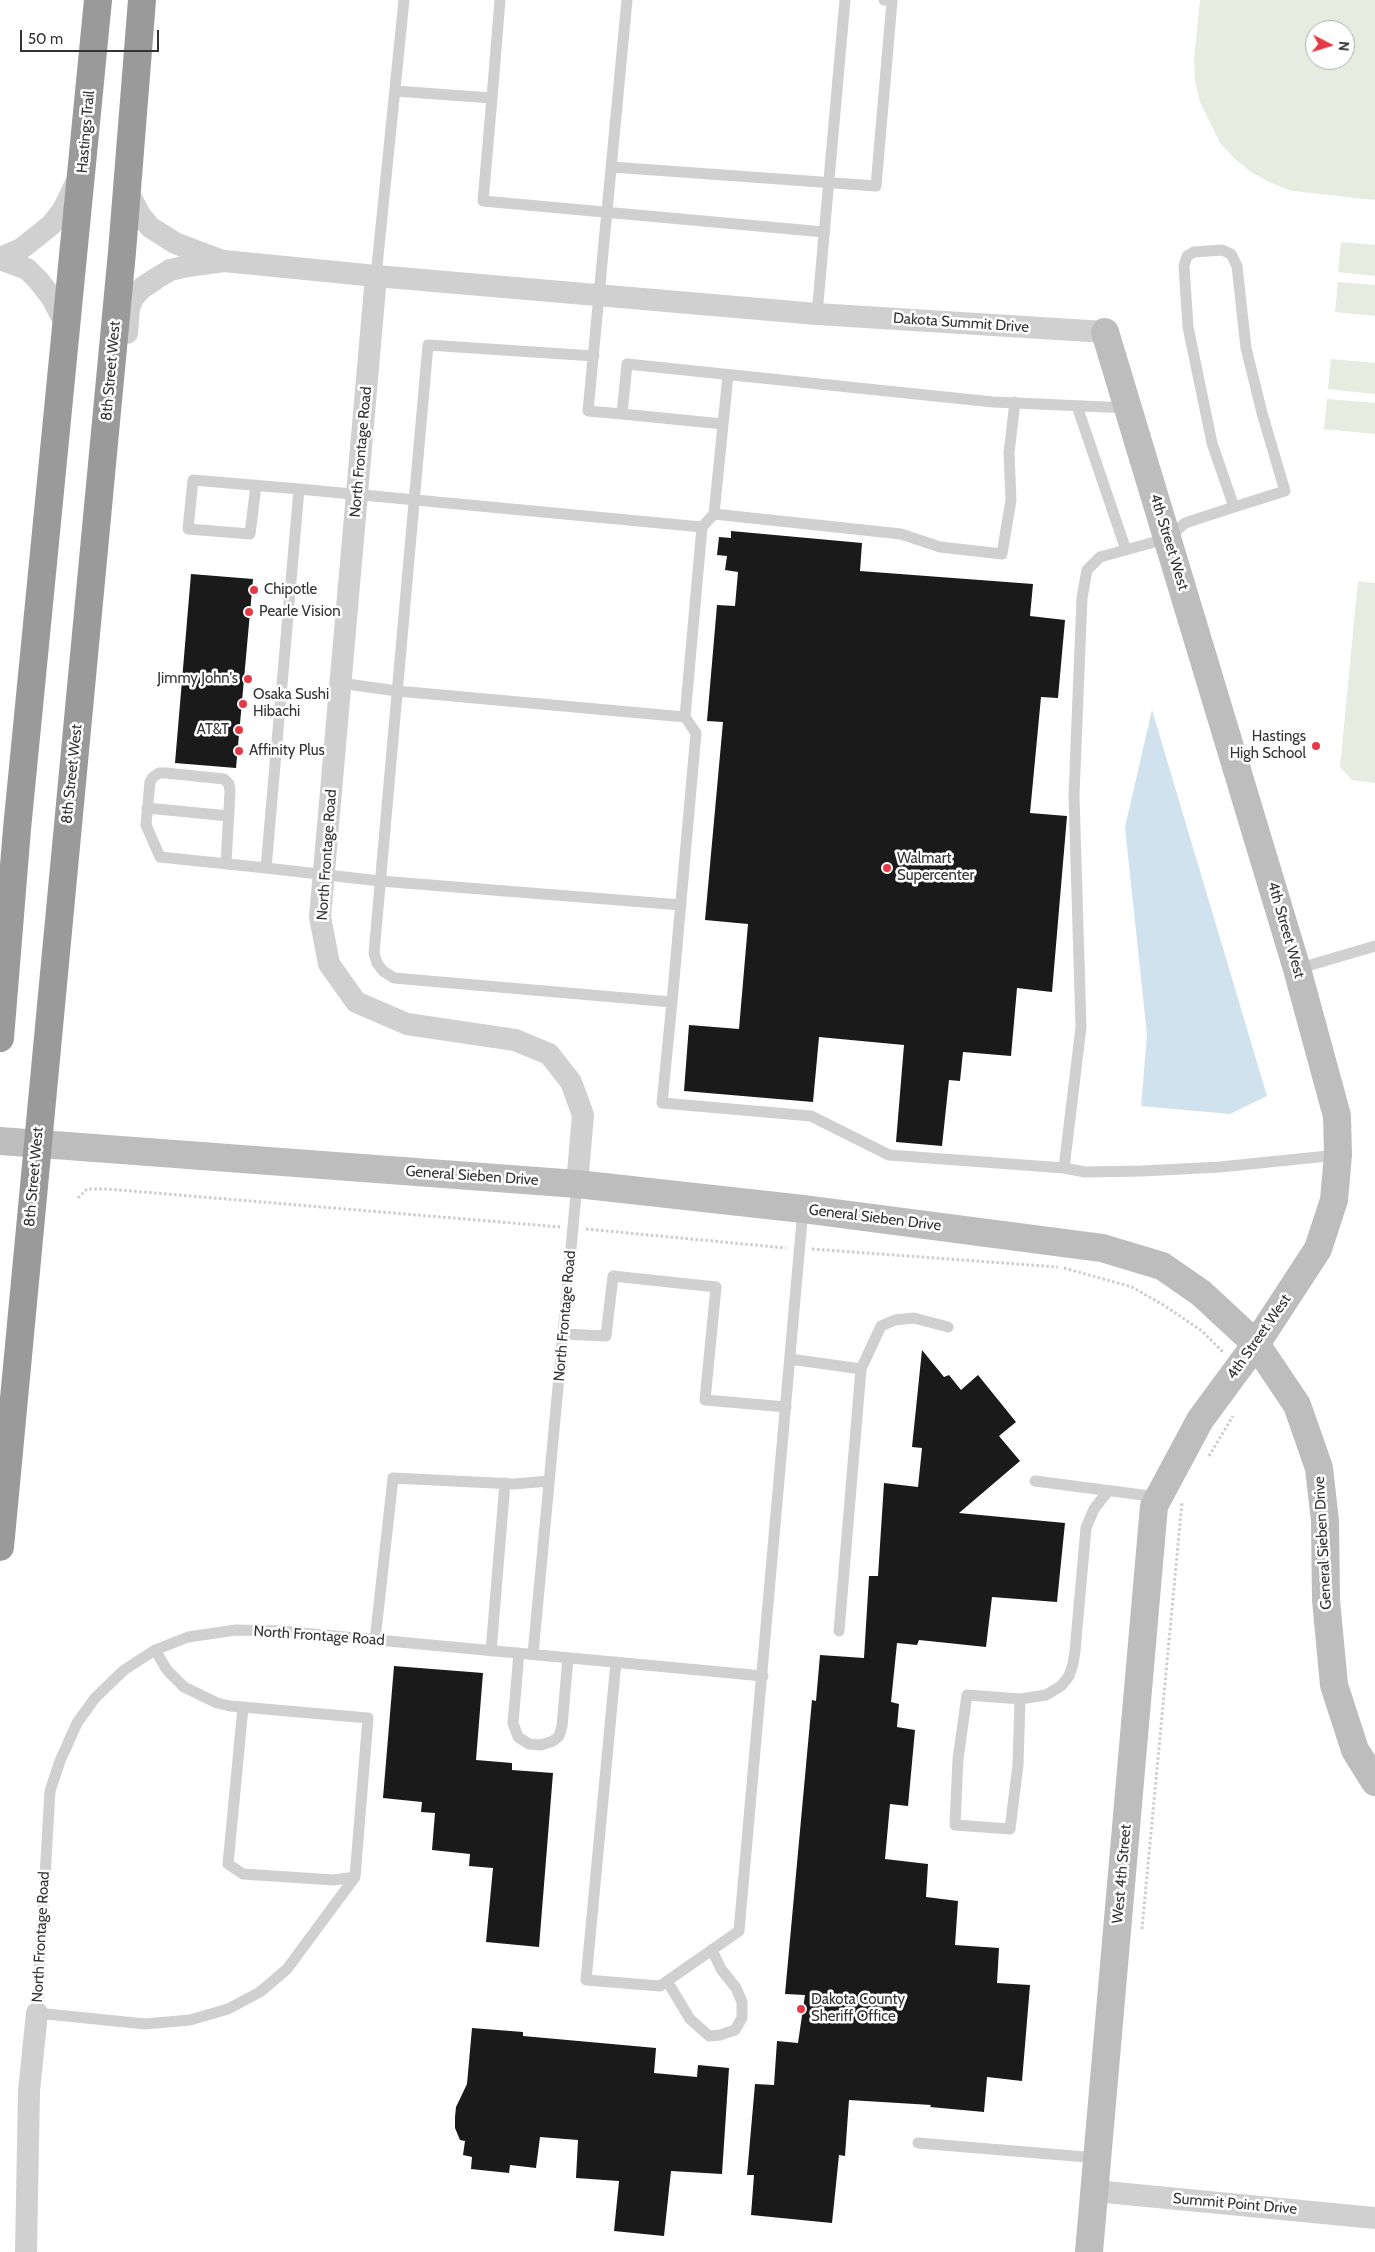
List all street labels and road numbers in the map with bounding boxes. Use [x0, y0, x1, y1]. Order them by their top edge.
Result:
street label: Hastings Trail [73, 90, 99, 174]
street label: Dakota Summit Drive [892, 309, 1030, 337]
street label: 8th Street West [98, 320, 124, 422]
street label: North Frontage Road [346, 386, 376, 518]
street label: 4th Street West [1146, 492, 1192, 592]
street label: 8th Street West [58, 723, 86, 825]
street label: North Frontage Road [313, 789, 341, 921]
street label: 4th Street West [1264, 880, 1308, 980]
street label: 8th Street West [21, 1126, 47, 1228]
street label: General Sieben Drive [405, 1162, 539, 1190]
street label: General Sieben Drive [808, 1201, 942, 1235]
street label: North Frontage Road [550, 1250, 580, 1382]
street label: 4th Street West [1223, 1291, 1295, 1383]
street label: General Sieben Drive [1311, 1476, 1335, 1610]
street label: North Frontage Road [253, 1622, 385, 1650]
street label: West 4th Street [1109, 1824, 1135, 1924]
street label: North Frontage Road [29, 1871, 53, 2003]
street label: Summit Point Drive [1172, 2190, 1298, 2218]

